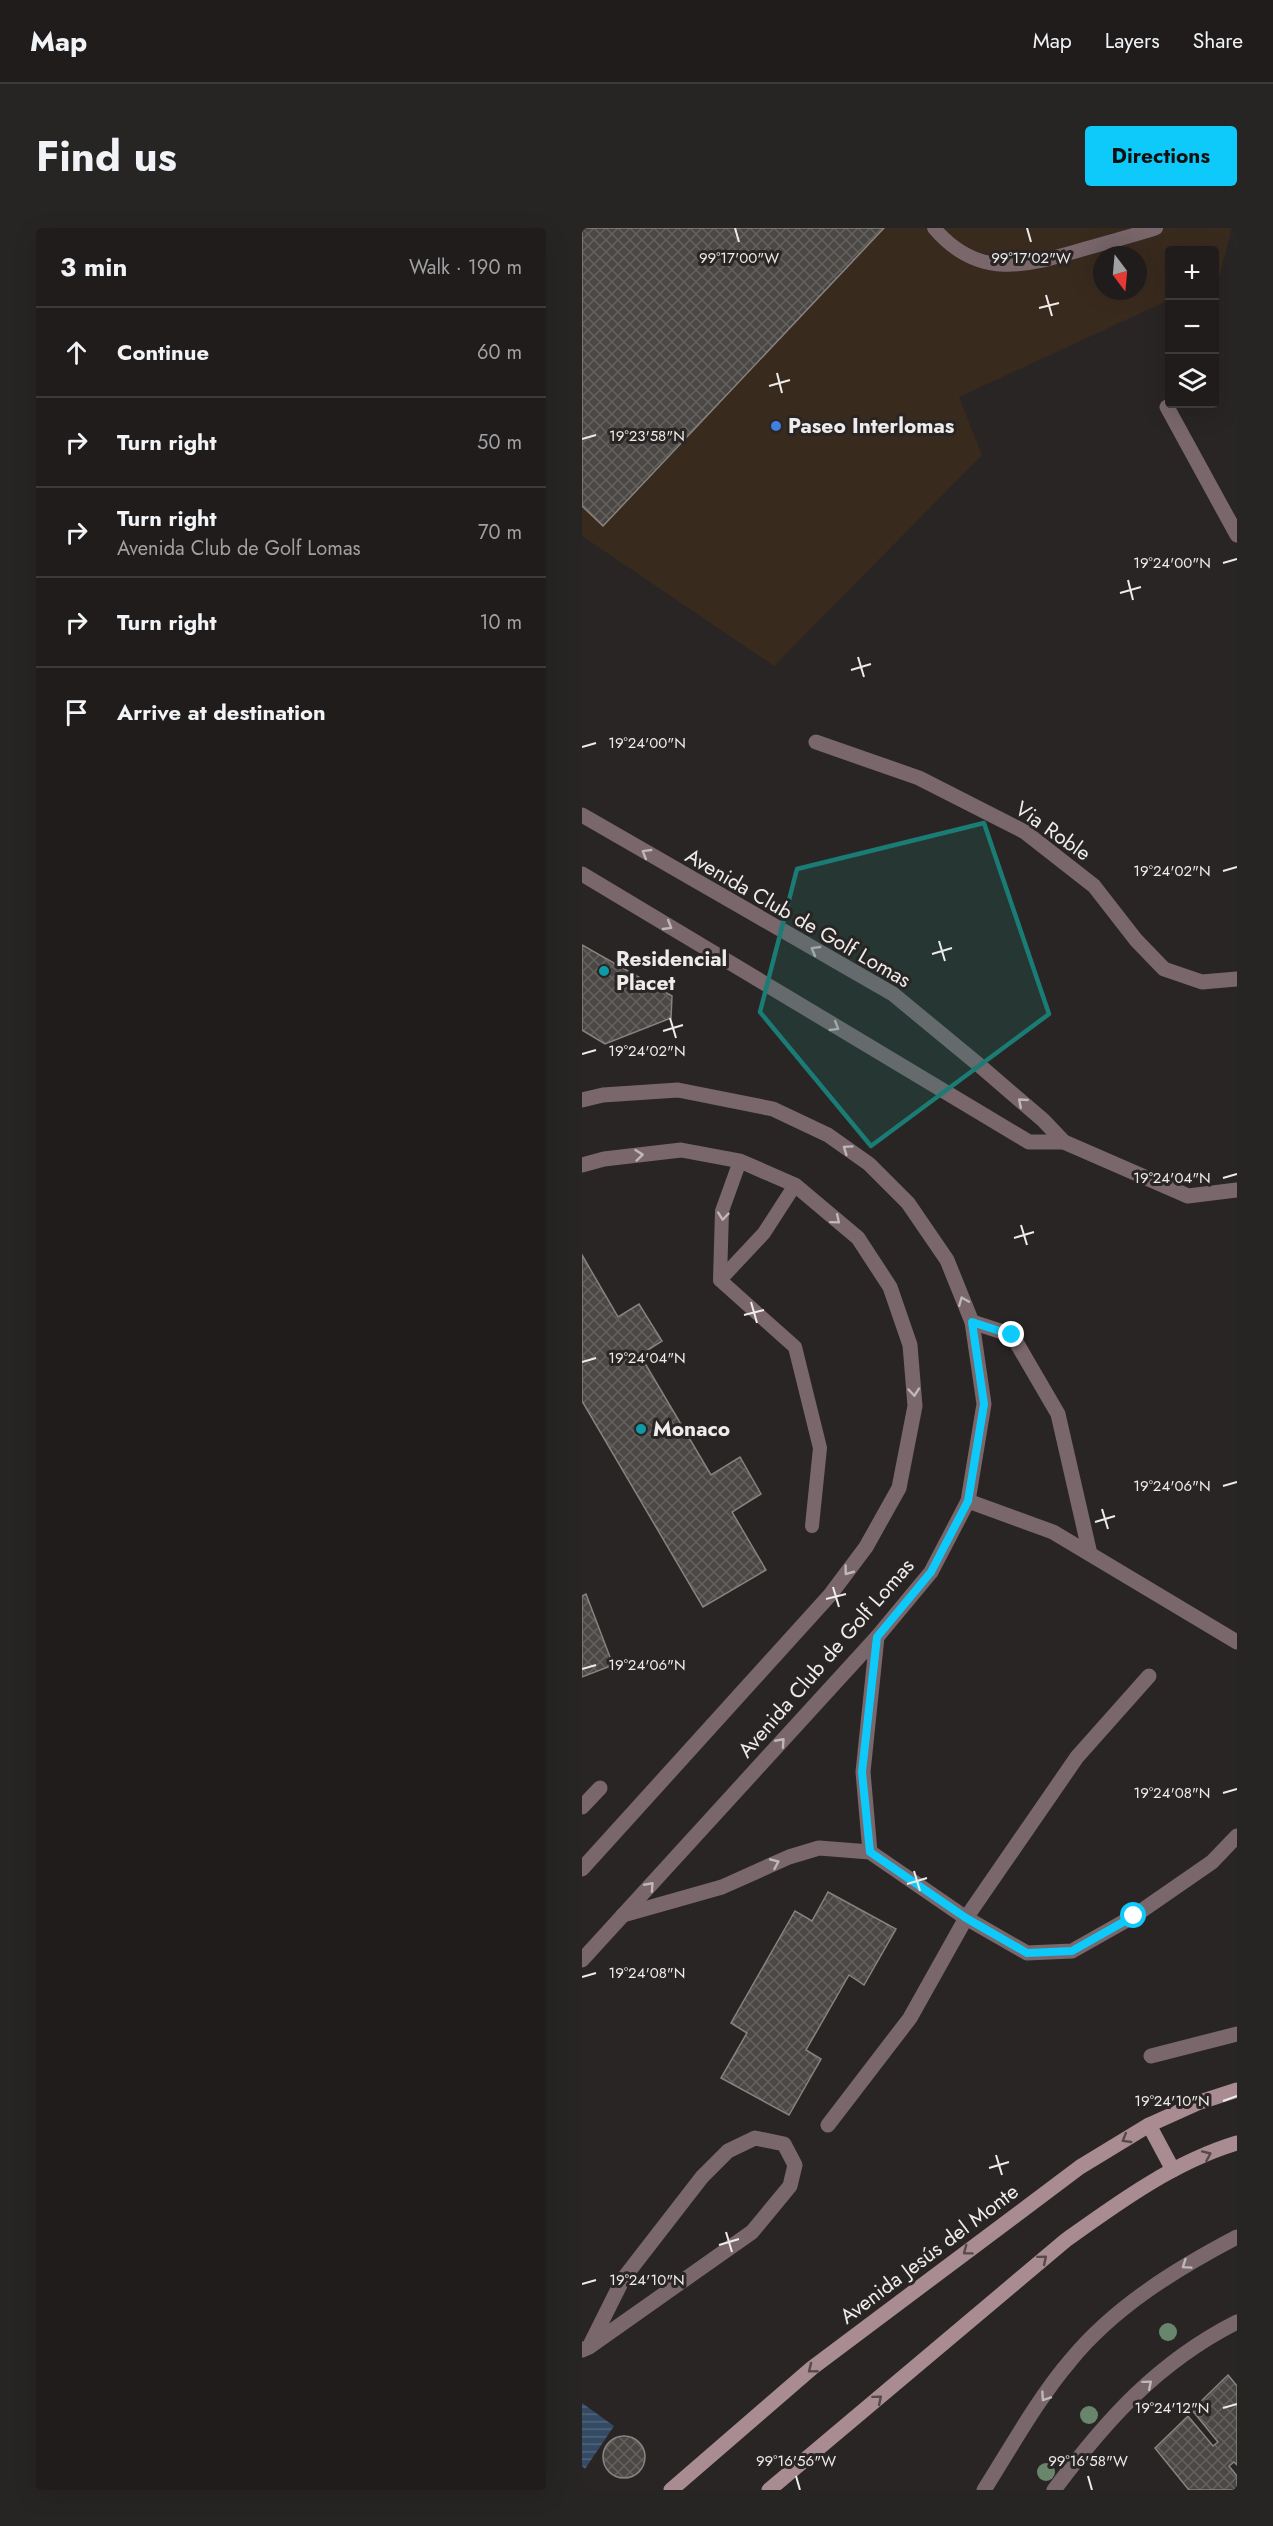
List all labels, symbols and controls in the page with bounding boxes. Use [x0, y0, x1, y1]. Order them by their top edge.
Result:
text: Map [30, 21, 87, 62]
text: Map [1033, 26, 1072, 56]
text: Layers [1105, 26, 1160, 56]
text: Share [1193, 26, 1243, 56]
text: Find us [36, 126, 177, 187]
button: Directions [1085, 126, 1237, 186]
north arrow [1093, 246, 1147, 300]
map controls [1165, 246, 1219, 408]
button: + [1165, 246, 1219, 300]
text: 99°17'00"W [699, 247, 779, 269]
text: 99°17'02"W [991, 247, 1071, 269]
text: 3 min [60, 248, 127, 286]
text: Walk · 190 m [409, 253, 522, 282]
button: − [1165, 300, 1219, 354]
icon: ahead [60, 336, 93, 369]
text: Continue [117, 336, 209, 368]
text: 60 m [477, 338, 522, 367]
button: layers [1165, 354, 1219, 408]
place label: Paseo Interlomas [788, 411, 955, 441]
marker: Paseo Interlomas [769, 419, 783, 433]
text: 19°23'58"N [609, 425, 685, 447]
icon: right [60, 426, 93, 459]
text: Turn right [117, 426, 217, 458]
text: 50 m [477, 428, 522, 457]
text: Turn right [117, 502, 217, 534]
icon: right [60, 516, 93, 549]
text: 70 m [478, 518, 522, 547]
text: Avenida Club de Golf Lomas [117, 534, 361, 563]
text: 19°24'00"N [1133, 552, 1211, 574]
icon: right [60, 606, 93, 639]
text: Turn right [117, 606, 217, 638]
text: 10 m [479, 608, 522, 637]
icon: arrive [60, 696, 93, 729]
text: Arrive at destination [117, 696, 326, 728]
text: 19°24'00"N [608, 732, 686, 754]
street label: Via Roble [1009, 794, 1097, 868]
street label: Avenida Club de Golf Lomas [680, 841, 916, 995]
one-way arrow [642, 848, 652, 860]
text: 19°24'02"N [1133, 860, 1211, 882]
one-way arrow [662, 919, 672, 931]
place label: Residencial Placet [616, 944, 727, 998]
one-way arrow [811, 946, 821, 957]
marker: Residencial Placet [597, 964, 611, 978]
one-way arrow [829, 1019, 839, 1031]
text: 19°24'02"N [608, 1040, 686, 1062]
one-way arrow [1018, 1098, 1029, 1109]
one-way arrow [843, 1145, 854, 1156]
one-way arrow [635, 1149, 644, 1162]
text: 19°24'04"N [1133, 1167, 1211, 1189]
one-way arrow [717, 1212, 730, 1221]
one-way arrow [829, 1213, 840, 1224]
one-way arrow [958, 1296, 970, 1307]
route end [998, 1321, 1024, 1347]
text: 19°24'04"N [608, 1347, 686, 1369]
one-way arrow [907, 1387, 920, 1396]
place label: Monaco [653, 1414, 730, 1444]
marker: Monaco [634, 1422, 648, 1436]
text: 19°24'06"N [1133, 1475, 1211, 1497]
street label: Avenida Club de Golf Lomas [731, 1552, 921, 1764]
one-way arrow [845, 1564, 856, 1575]
text: 19°24'06"N [608, 1654, 686, 1676]
one-way arrow [774, 1738, 785, 1748]
text: 19°24'08"N [1134, 1782, 1210, 1804]
one-way arrow [768, 1858, 779, 1870]
one-way arrow [643, 1882, 654, 1892]
route start [1120, 1902, 1146, 1928]
text: 19°24'08"N [609, 1962, 685, 1984]
text: 19°24'10"N [1134, 2090, 1210, 2112]
one-way arrow [1122, 2131, 1132, 2143]
one-way arrow [1201, 2150, 1212, 2162]
street label: Avenida Jesús del Monte [833, 2177, 1025, 2331]
one-way arrow [963, 2244, 974, 2255]
one-way arrow [1036, 2256, 1047, 2267]
one-way arrow [1182, 2258, 1193, 2269]
text: 19°24'10"N [609, 2269, 685, 2291]
one-way arrow [808, 2362, 819, 2373]
one-way arrow [1141, 2380, 1152, 2391]
one-way arrow [1041, 2391, 1052, 2402]
one-way arrow [871, 2395, 882, 2406]
text: 19°24'12"N [1134, 2397, 1210, 2419]
text: 99°16'56"W [756, 2450, 836, 2472]
text: 99°16'58"W [1048, 2450, 1128, 2472]

